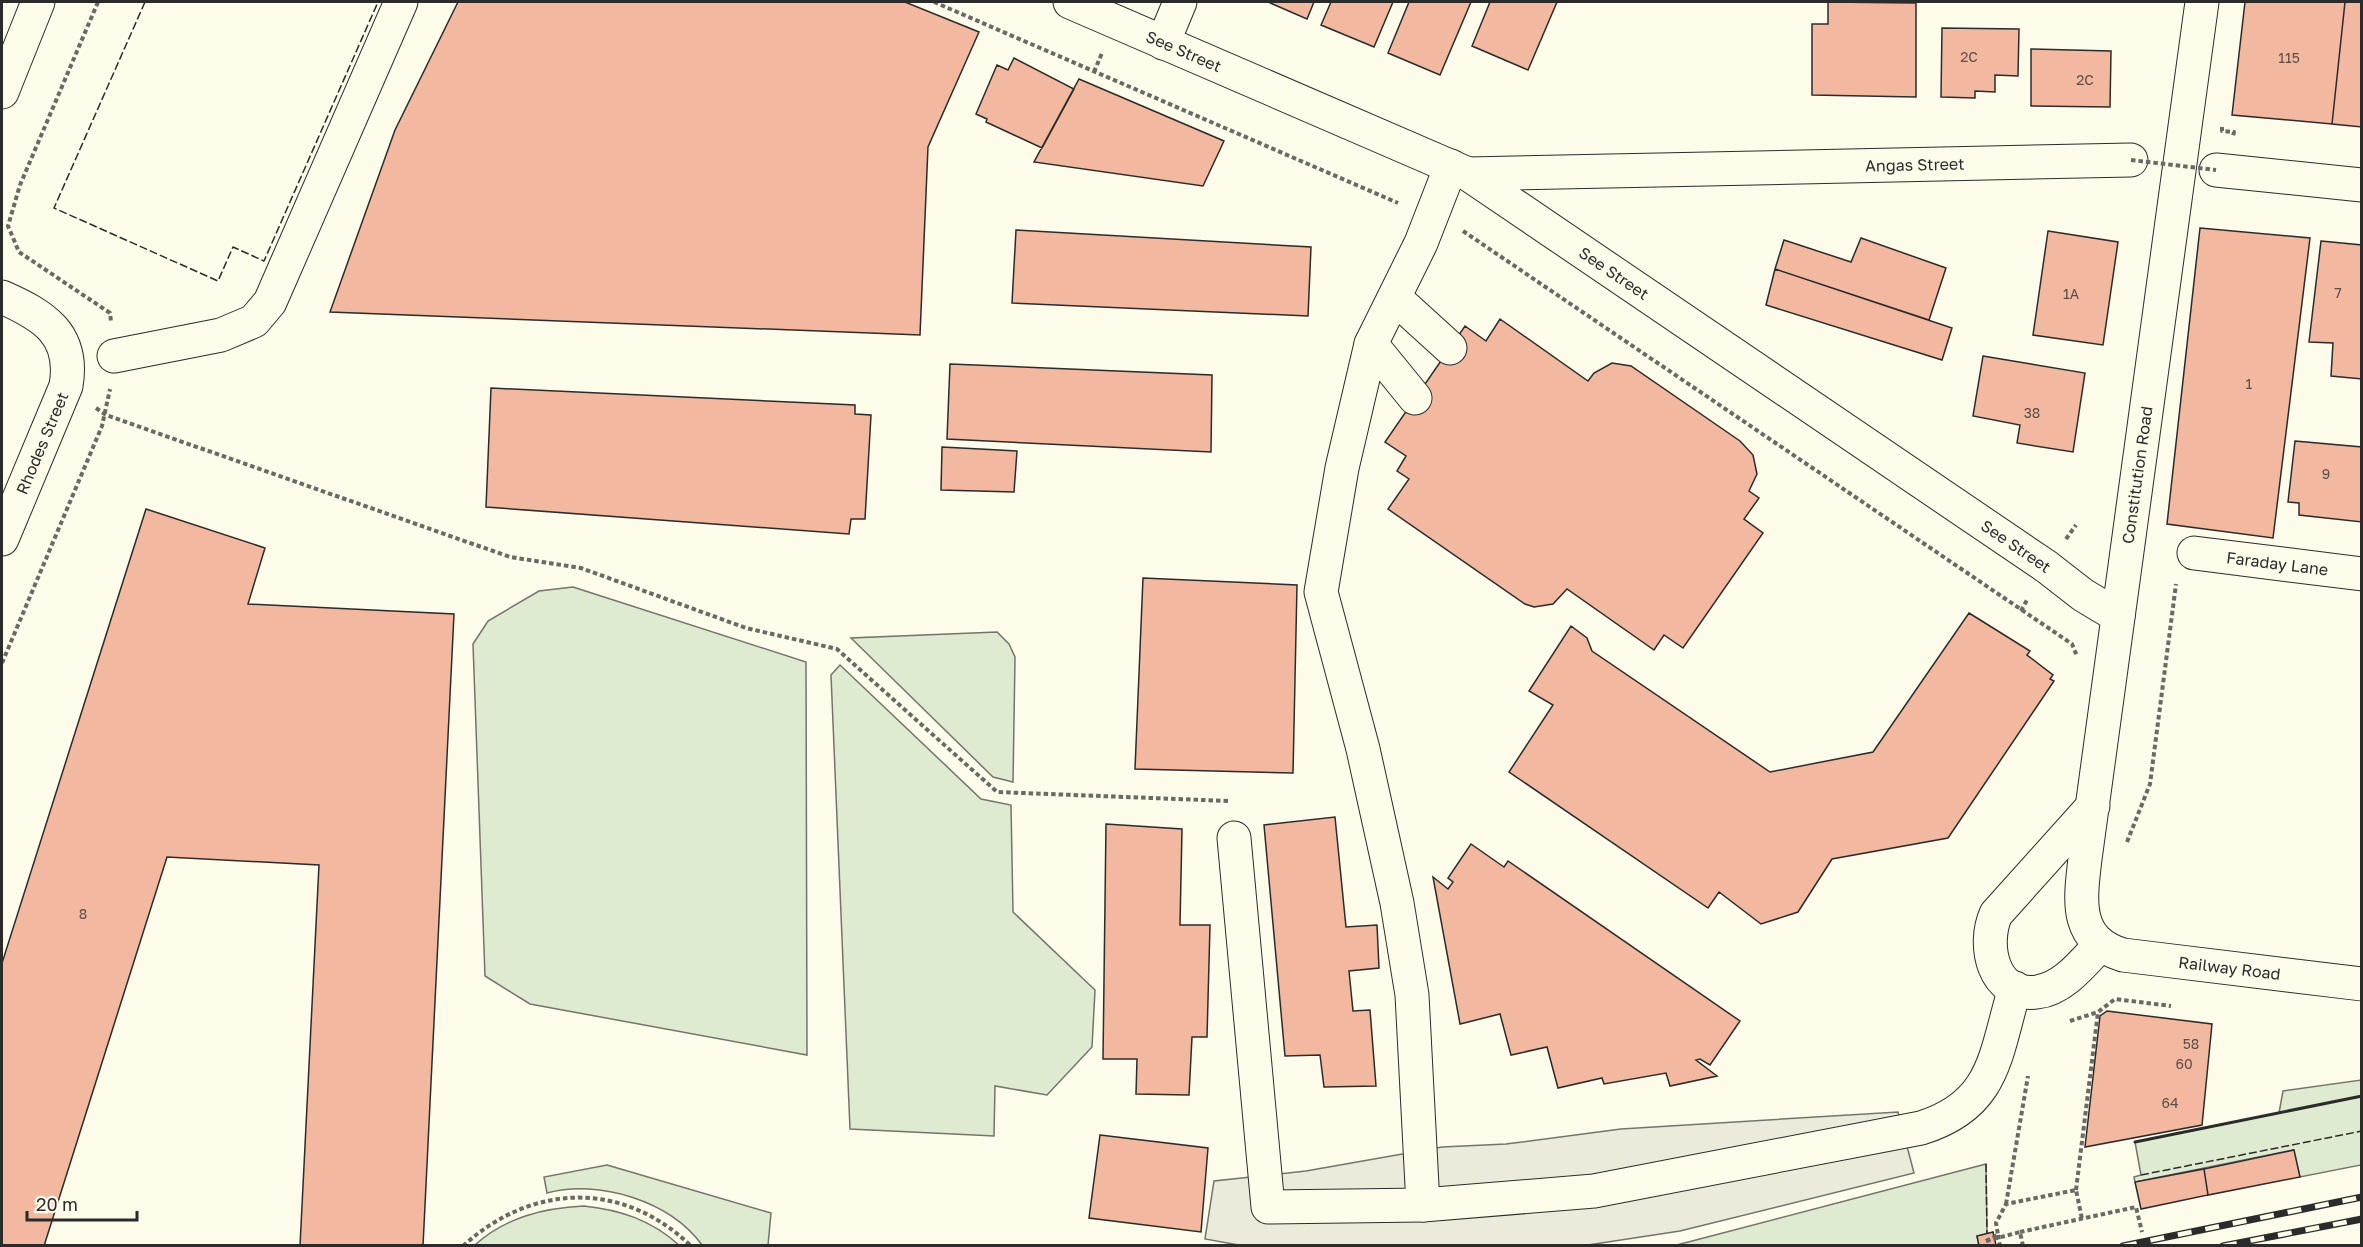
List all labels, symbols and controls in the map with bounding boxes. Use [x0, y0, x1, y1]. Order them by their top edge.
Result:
street label: See Street [1143, 26, 1225, 76]
house number: 2C [1960, 48, 1978, 65]
house number: 115 [2278, 49, 2300, 66]
house number: 2C [2076, 71, 2094, 88]
street label: Angas Street [1865, 154, 1965, 176]
street label: See Street [1575, 242, 1653, 304]
house number: 7 [2334, 284, 2342, 301]
house number: 1A [2063, 285, 2080, 302]
house number: 1 [2246, 375, 2253, 392]
street label: Rhodes Street [11, 389, 73, 497]
house number: 38 [2024, 404, 2040, 421]
street label: Constitution Road [2117, 405, 2157, 545]
house number: 9 [2322, 465, 2330, 482]
street label: See Street [1977, 515, 2055, 577]
street label: Faraday Lane [2225, 547, 2329, 580]
house number: 8 [79, 905, 87, 922]
street label: Railway Road [2177, 952, 2282, 984]
house number: 58 [2183, 1035, 2199, 1052]
house number: 60 [2175, 1055, 2193, 1072]
house number: 64 [2161, 1094, 2179, 1111]
scale bar [27, 1184, 136, 1222]
text: 20 m [36, 1193, 78, 1215]

